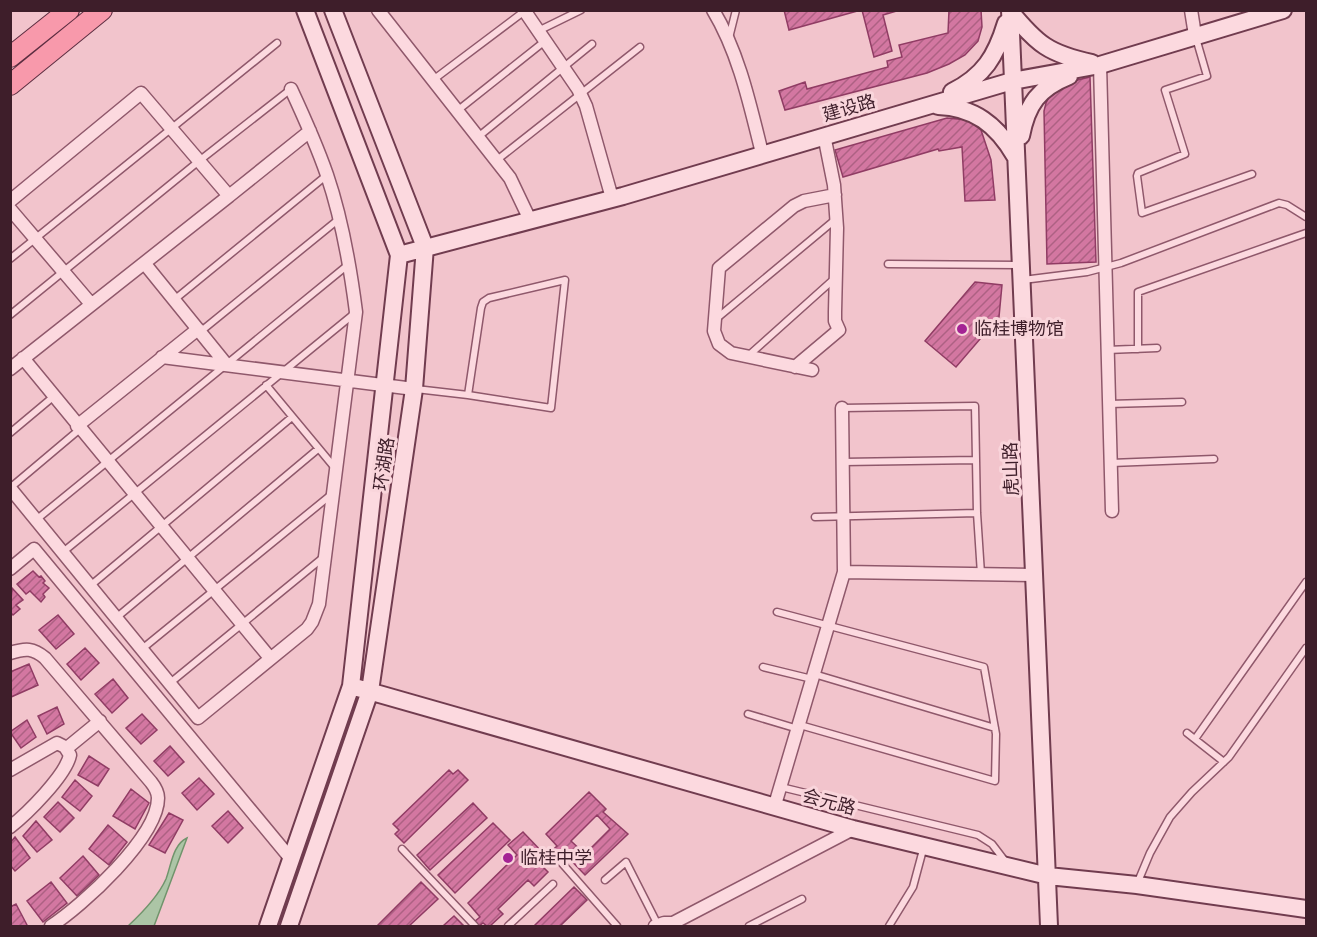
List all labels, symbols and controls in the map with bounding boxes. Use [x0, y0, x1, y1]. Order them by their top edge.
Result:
street label: 建设路 [820, 90, 878, 126]
place label: 临桂博物馆 [974, 318, 1064, 340]
marker: 临桂博物馆 [955, 322, 969, 336]
street label: 环湖路 [369, 436, 399, 492]
street label: 虎山路 [999, 442, 1023, 496]
street label: 会元路 [800, 784, 858, 820]
place label: 临桂中学 [520, 847, 592, 869]
marker: 临桂中学 [501, 851, 515, 865]

